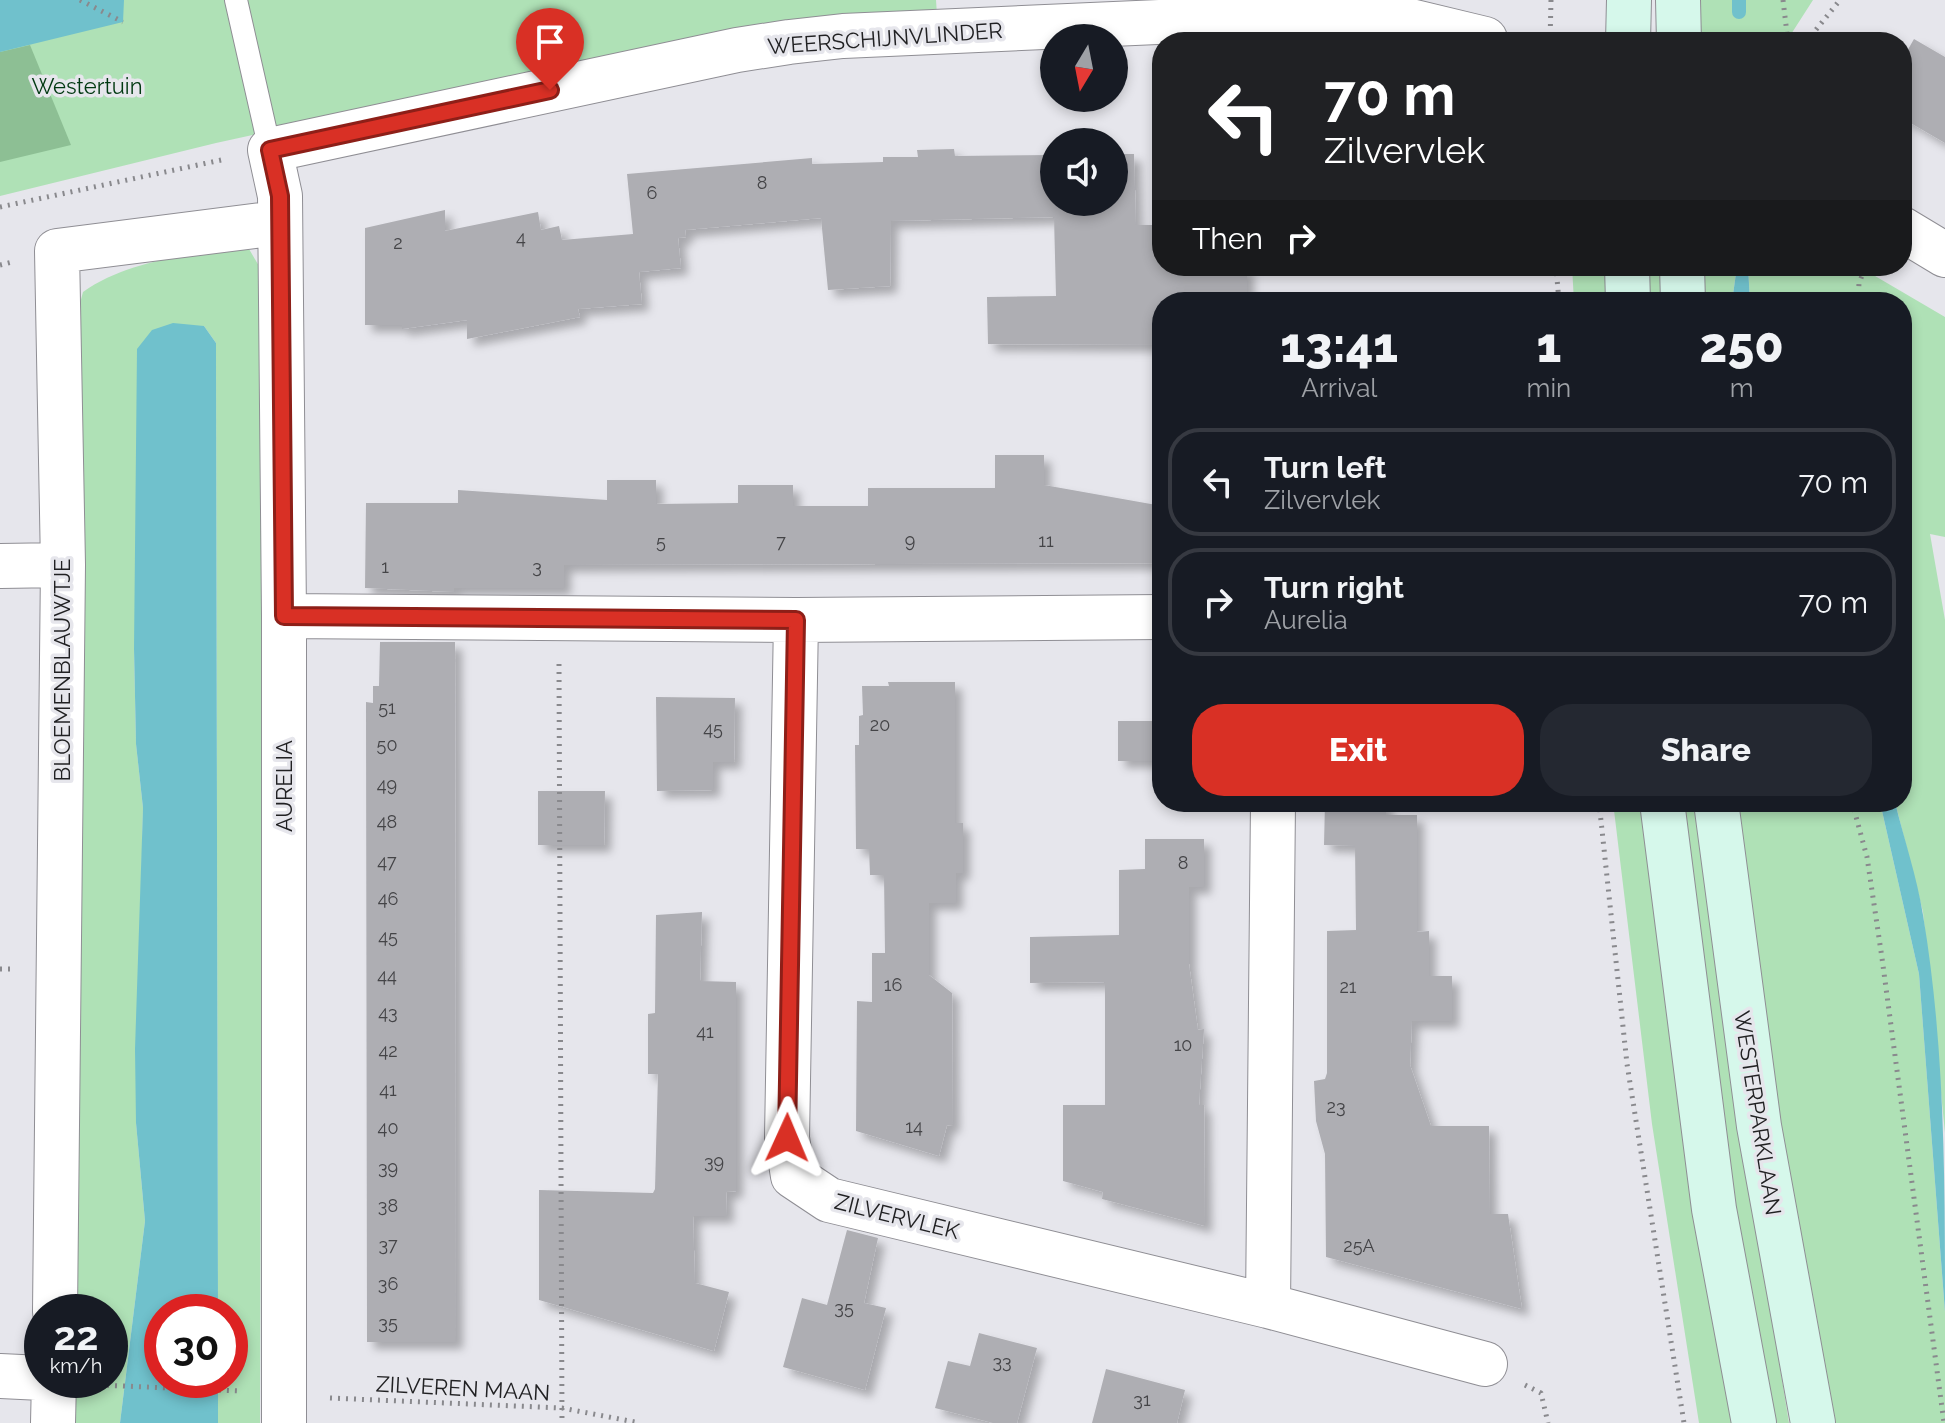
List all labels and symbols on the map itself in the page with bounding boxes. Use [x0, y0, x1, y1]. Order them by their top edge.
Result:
pin [516, 8, 584, 90]
street label: WEERSCHIJNVLINDER [767, 17, 1003, 59]
north arrow [1040, 24, 1128, 112]
park label: Westertuin [32, 73, 142, 99]
house number: 8 [757, 172, 767, 193]
house number: 6 [647, 182, 658, 203]
house number: 4 [516, 227, 526, 248]
house number: 2 [393, 232, 403, 253]
house number: 9 [905, 530, 915, 551]
house number: 11 [1038, 530, 1054, 551]
house number: 5 [656, 531, 666, 552]
house number: 7 [776, 531, 786, 552]
house number: 1 [381, 556, 389, 577]
house number: 3 [532, 556, 542, 577]
street label: BLOEMENBLAUWTJE [49, 558, 75, 782]
house number: 51 [378, 697, 396, 718]
house number: 20 [870, 714, 890, 735]
house number: 45 [703, 718, 723, 739]
house number: 50 [377, 734, 397, 755]
street label: AURELIA [271, 740, 297, 832]
house number: 49 [377, 774, 397, 795]
house number: 48 [377, 811, 397, 832]
house number: 47 [377, 851, 397, 872]
house number: 8 [1178, 852, 1188, 873]
house number: 46 [378, 888, 398, 909]
house number: 45 [378, 926, 398, 947]
house number: 44 [377, 965, 397, 986]
house number: 16 [884, 974, 902, 995]
house number: 21 [1339, 976, 1357, 997]
house number: 43 [378, 1002, 398, 1023]
street label: WESTERPARKLAAN [1729, 1009, 1787, 1217]
house number: 41 [696, 1021, 714, 1042]
house number: 10 [1174, 1034, 1192, 1055]
house number: 42 [378, 1040, 398, 1061]
house number: 41 [379, 1079, 397, 1100]
position arrow [745, 1096, 829, 1180]
house number: 23 [1327, 1096, 1346, 1117]
house number: 14 [905, 1116, 923, 1137]
house number: 40 [378, 1117, 398, 1138]
house number: 39 [704, 1151, 724, 1172]
house number: 39 [378, 1157, 398, 1178]
street label: ZILVERVLEK [832, 1188, 963, 1244]
house number: 38 [378, 1195, 398, 1216]
house number: 37 [378, 1234, 398, 1255]
house number: 25A [1343, 1235, 1375, 1256]
house number: 36 [378, 1273, 398, 1294]
speed limit sign: 30 [144, 1294, 248, 1398]
house number: 35 [834, 1297, 854, 1318]
house number: 35 [378, 1312, 398, 1333]
house number: 33 [992, 1351, 1012, 1372]
street label: ZILVEREN MAAN [375, 1370, 551, 1406]
house number: 31 [1133, 1389, 1151, 1410]

